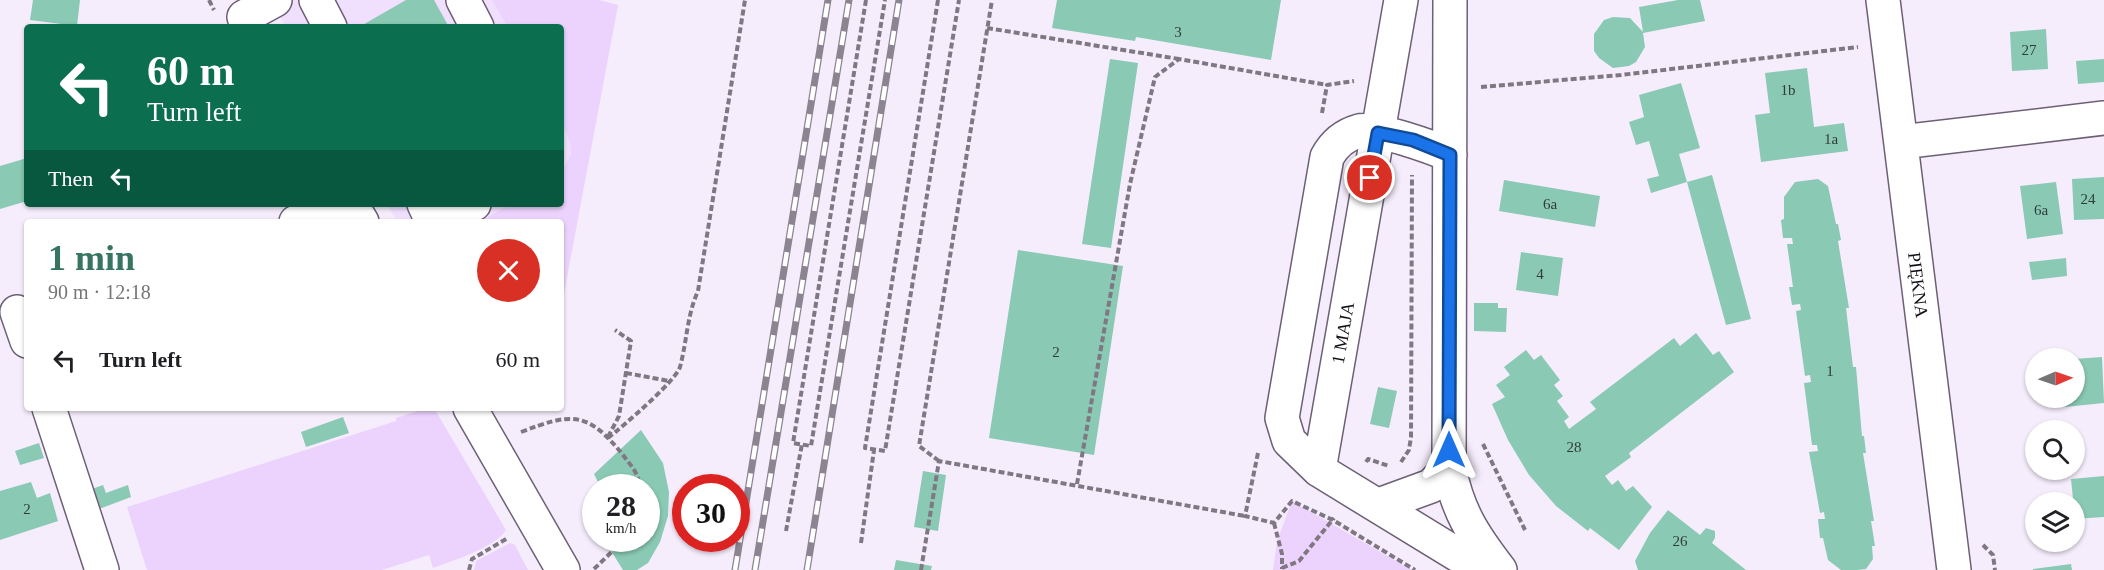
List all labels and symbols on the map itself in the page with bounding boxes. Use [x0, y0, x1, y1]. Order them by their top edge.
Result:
house number: 3 [1174, 24, 1182, 40]
house number: 27 [2022, 42, 2037, 58]
house number: 1b [1781, 82, 1796, 98]
house number: 1a [1824, 131, 1838, 147]
pin [1344, 152, 1395, 203]
house number: 24 [2081, 191, 2096, 207]
house number: 6a [1543, 196, 1557, 212]
house number: 6a [2034, 202, 2048, 218]
street label: PIĘKNA [1904, 251, 1932, 319]
house number: 4 [1536, 266, 1544, 282]
street label: 1 MAJA [1328, 300, 1358, 366]
house number: 2 [1052, 344, 1060, 360]
north arrow [2025, 348, 2085, 408]
house number: 1 [1826, 363, 1834, 379]
position arrow [1417, 418, 1481, 482]
house number: 28 [1567, 439, 1582, 455]
speed limit sign: 30 [672, 474, 750, 552]
house number: 2 [23, 501, 31, 517]
house number: 26 [1673, 533, 1688, 549]

